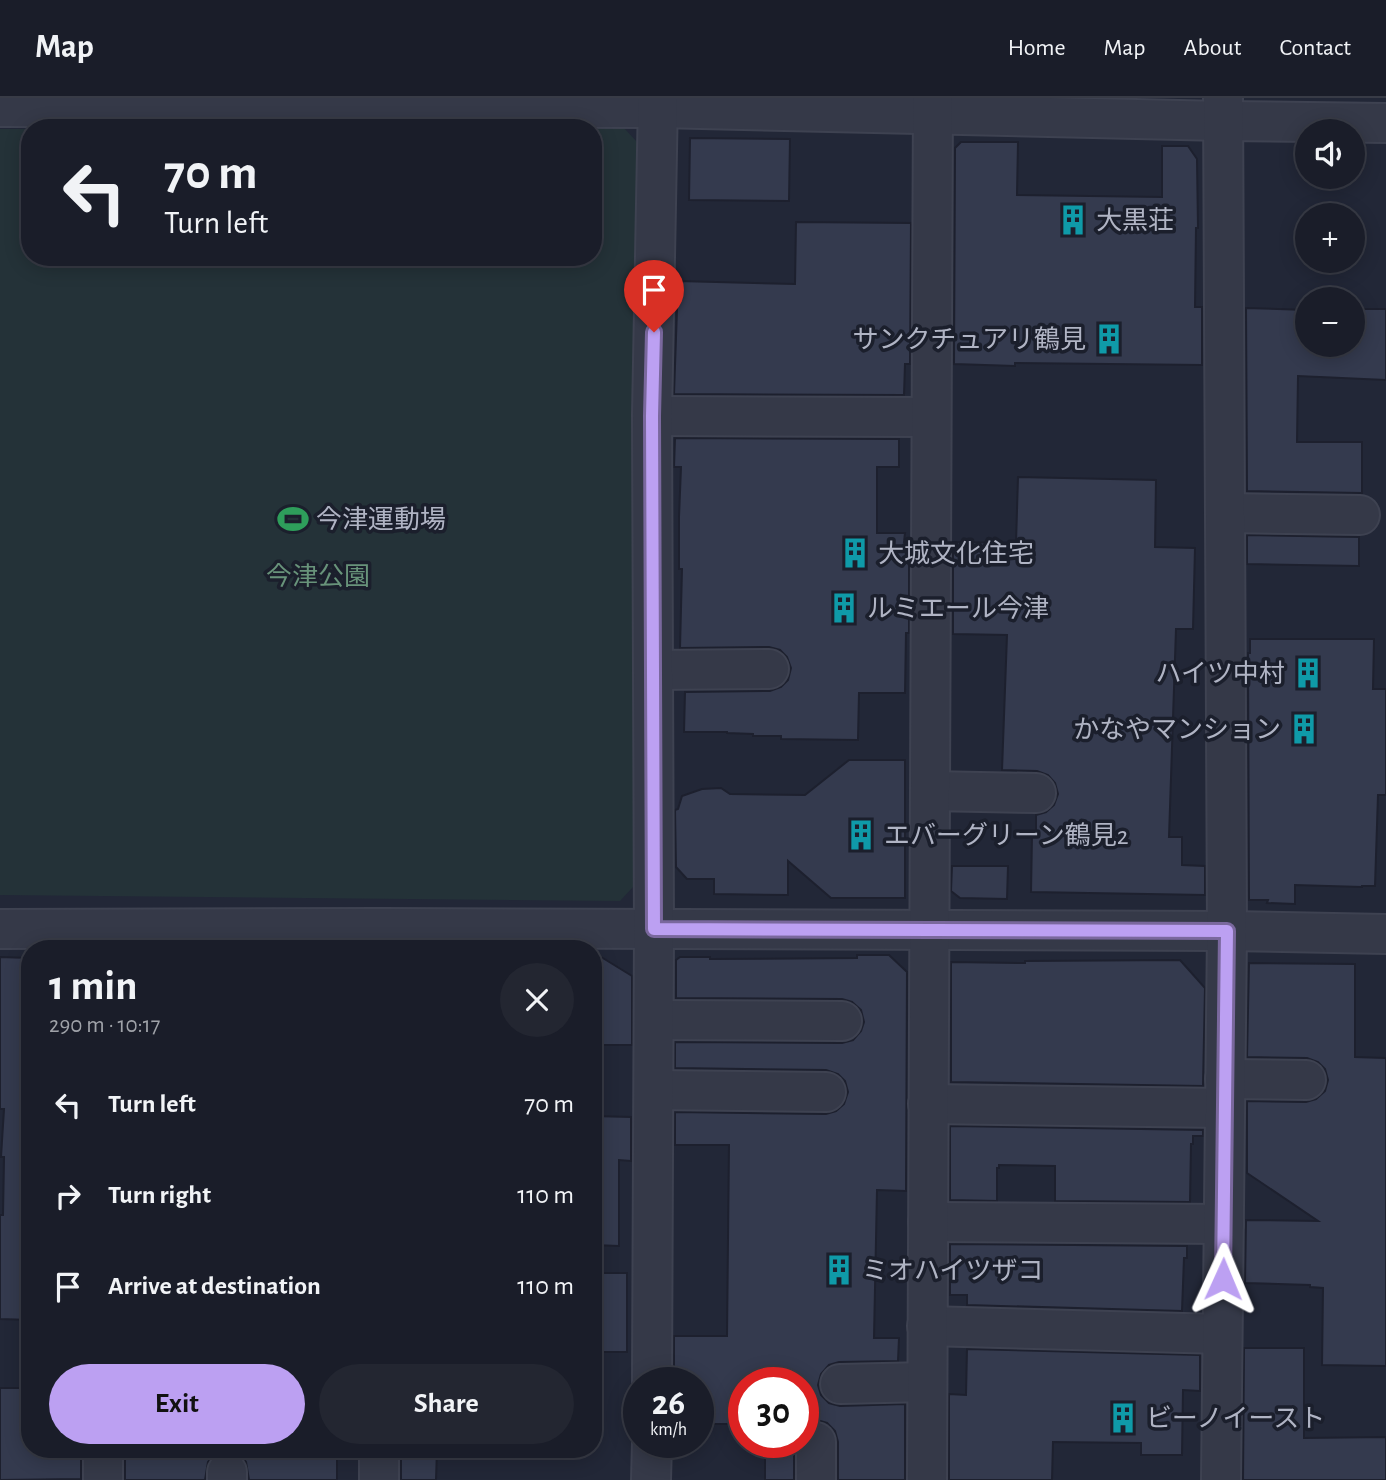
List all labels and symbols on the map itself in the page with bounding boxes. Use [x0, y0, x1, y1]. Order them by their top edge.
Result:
building icon: 大黒荘 [1056, 203, 1090, 237]
place label: 大黒荘 [1096, 207, 1174, 234]
pin [624, 260, 684, 332]
building icon: サンクチュアリ鶴見 [1092, 322, 1126, 356]
place label: サンクチュアリ鶴見 [853, 326, 1086, 353]
sports icon: 今津運動場 [276, 502, 310, 536]
place label: 今津運動場 [316, 505, 446, 533]
building icon: 大城文化住宅 [838, 536, 872, 570]
place label: 大城文化住宅 [878, 540, 1034, 567]
park label: 今津公園 [266, 562, 370, 590]
building icon: ルミエール今津 [827, 591, 861, 625]
place label: ルミエール今津 [867, 594, 1049, 622]
building icon: ハイツ中村 [1291, 656, 1325, 690]
place label: ハイツ中村 [1156, 660, 1285, 687]
building icon: かなやマンション [1287, 712, 1321, 746]
place label: かなやマンション [1073, 717, 1281, 743]
building icon: エバーグリーン鶴見2 [844, 818, 878, 852]
place label: エバーグリーン鶴見2 [884, 821, 1129, 849]
position arrow [1186, 1242, 1260, 1316]
building icon: ミオハイツザコ [822, 1253, 856, 1287]
place label: ミオハイツザコ [862, 1258, 1043, 1284]
speed limit sign: 30 [728, 1367, 819, 1458]
building icon: ビーノイースト [1106, 1401, 1140, 1435]
place label: ビーノイースト [1146, 1405, 1325, 1432]

